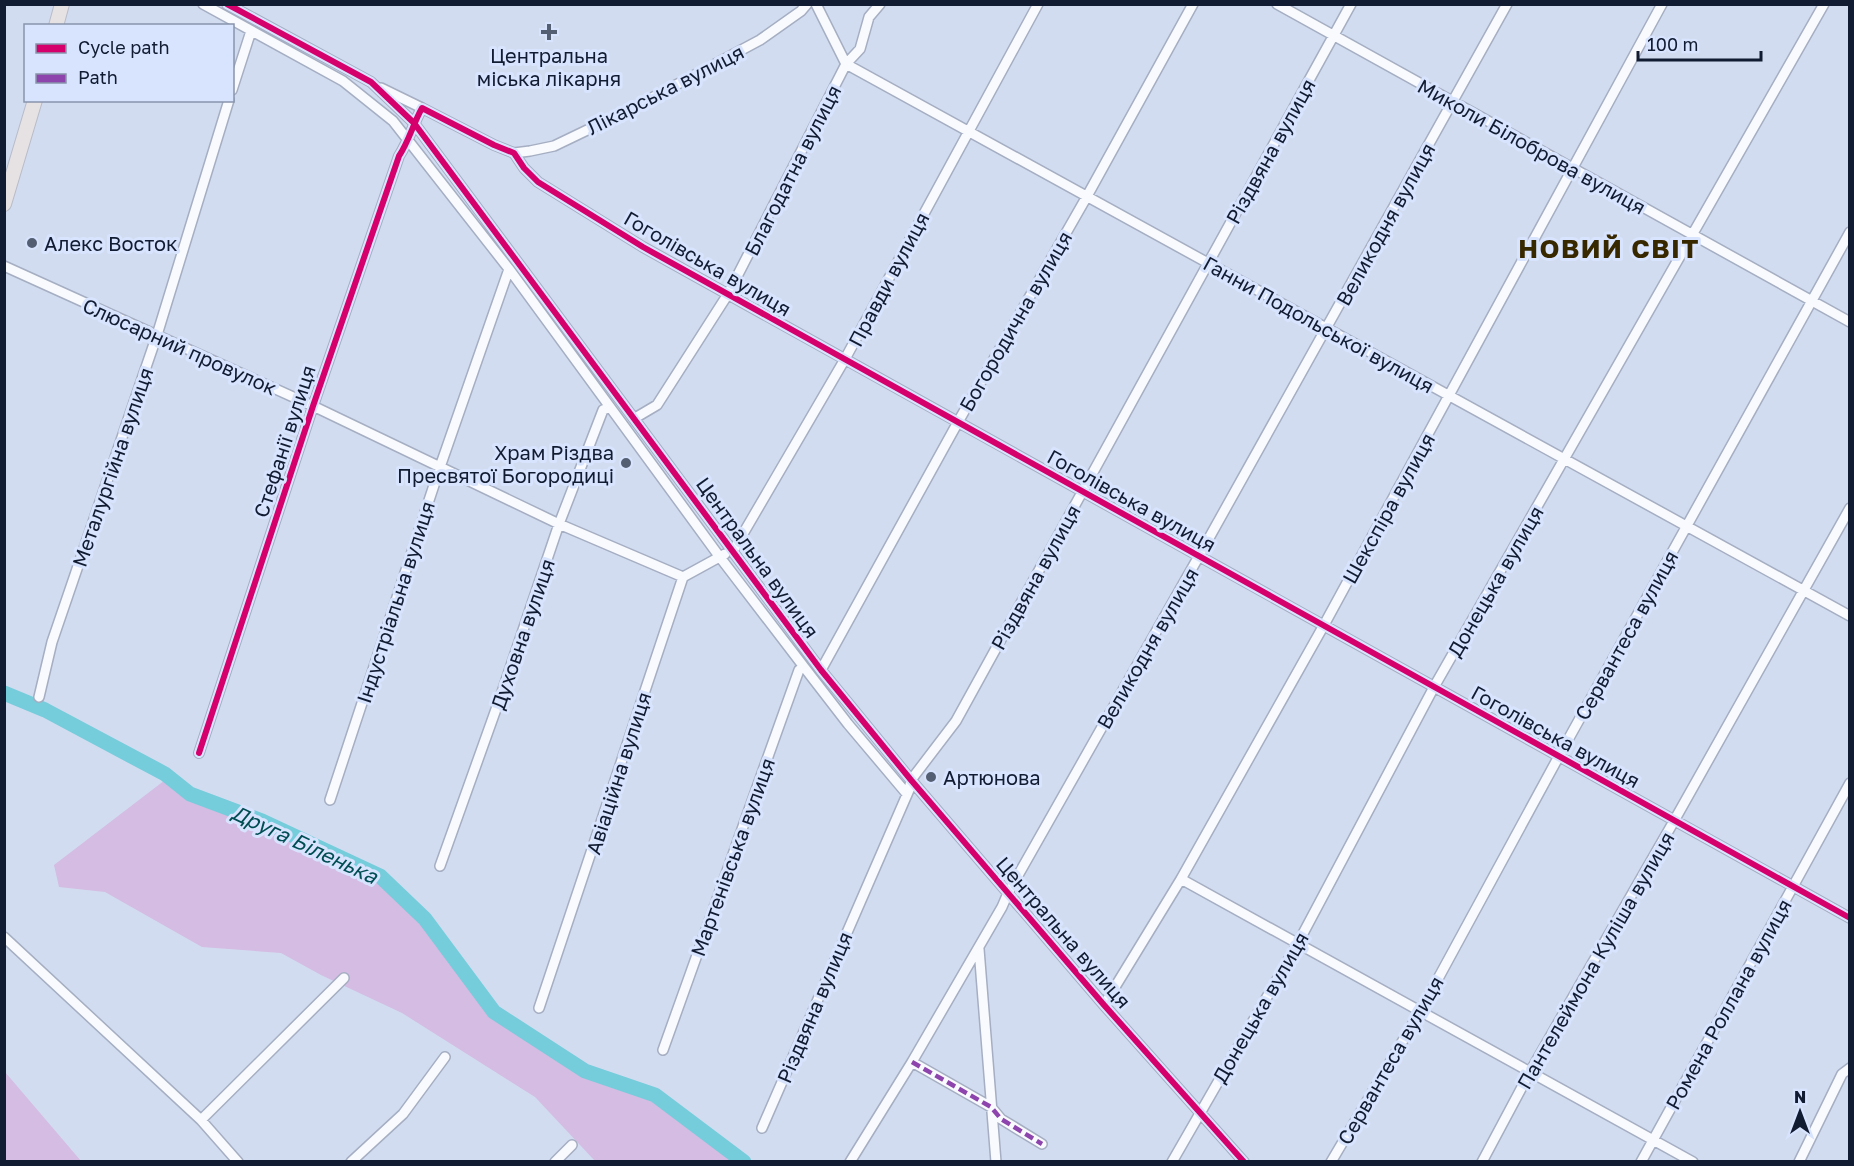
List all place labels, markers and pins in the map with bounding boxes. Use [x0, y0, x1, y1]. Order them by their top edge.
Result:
marker: Центральна міська лікарня [540, 23, 558, 41]
place label: Центральна міська лікарня [477, 43, 621, 90]
place label: Алекс Восток [44, 231, 178, 255]
marker: Алекс Восток [25, 236, 39, 250]
place label: Храм Різдва Пресвятої Богородиці [397, 440, 614, 487]
marker: Храм Різдва Пресвятої Богородиці [619, 456, 633, 470]
place label: Артюнова [943, 765, 1041, 789]
marker: Артюнова [924, 770, 938, 784]

